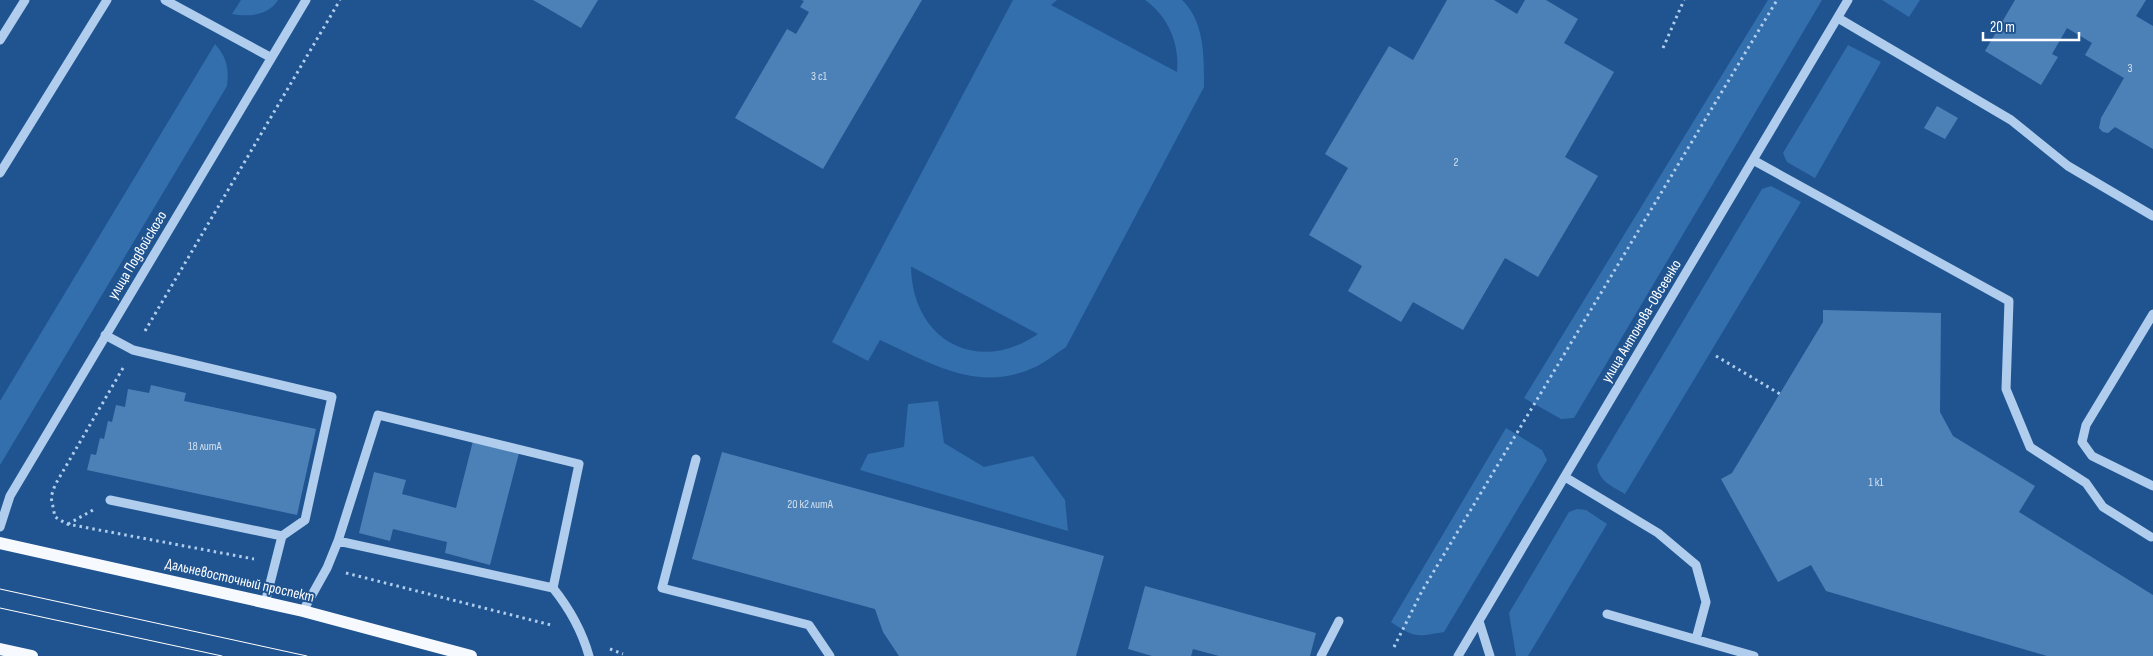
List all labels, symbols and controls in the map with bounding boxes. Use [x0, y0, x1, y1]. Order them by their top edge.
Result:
scale bar [1983, 10, 2079, 42]
text: 20 m [1990, 18, 2015, 37]
house number: 3 [2127, 61, 2133, 76]
house number: 3 с1 [811, 69, 828, 84]
house number: 2 [1454, 155, 1459, 170]
street label: улица Подвойского [104, 208, 171, 303]
street label: улица Антонова-Овсеенко [1597, 256, 1686, 386]
house number: 18 литА [188, 439, 223, 454]
house number: 1 к1 [1869, 475, 1884, 490]
house number: 20 к2 литА [787, 497, 834, 512]
street label: Дальневосточный проспект [163, 554, 316, 607]

